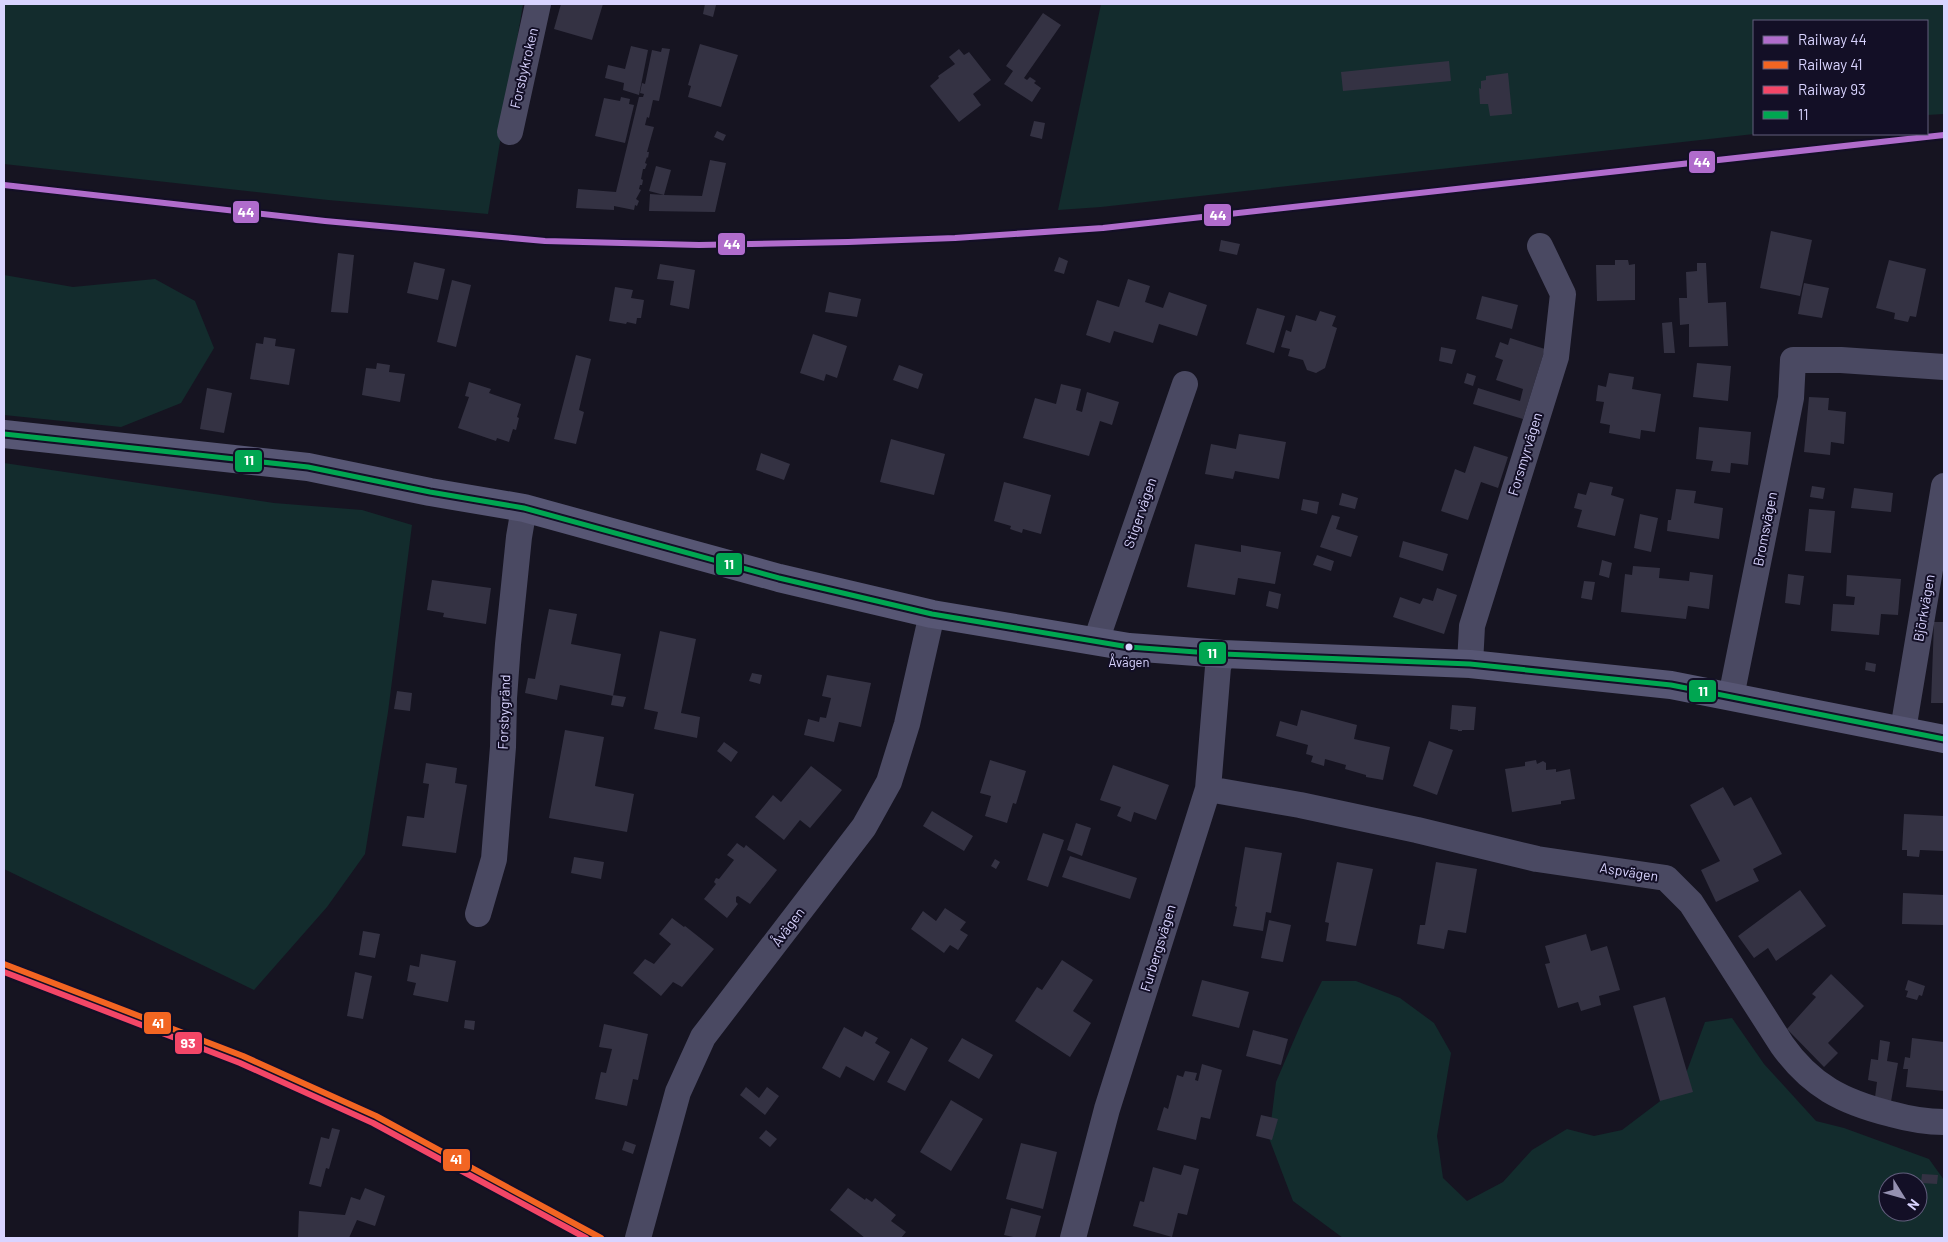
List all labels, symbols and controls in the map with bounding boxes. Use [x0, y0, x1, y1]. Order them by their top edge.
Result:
legend [1753, 20, 1928, 135]
street label: Forsbykroken [506, 26, 541, 110]
text: Railway 44 [1798, 30, 1867, 48]
text: Railway 41 [1798, 55, 1862, 73]
text: Railway 93 [1798, 80, 1866, 98]
text: 11 [1798, 105, 1809, 123]
line badge: 44 [1688, 150, 1716, 174]
text: 44 [1694, 153, 1710, 170]
line badge: 44 [232, 200, 260, 224]
text: 44 [238, 203, 254, 220]
line badge: 44 [1203, 203, 1232, 227]
text: 44 [1210, 206, 1226, 223]
line badge: 44 [717, 232, 746, 256]
text: 44 [724, 235, 740, 252]
street label: Forsmyrvägen [1504, 410, 1545, 498]
line badge: 11 [234, 449, 263, 473]
text: 11 [244, 451, 254, 468]
street label: Stigervägen [1120, 475, 1160, 550]
street label: Bromsvägen [1749, 490, 1780, 568]
line badge: 11 [715, 552, 743, 576]
text: 11 [724, 555, 734, 572]
street label: Björkvägen [1909, 573, 1938, 643]
line badge: 11 [1198, 641, 1227, 665]
marker: Åvägen [1124, 642, 1134, 652]
text: 11 [1207, 644, 1217, 661]
place label: Åvägen [1108, 653, 1150, 670]
street label: Forsbygränd [494, 674, 513, 750]
line badge: 11 [1688, 679, 1717, 703]
text: 11 [1698, 682, 1708, 699]
street label: Aspvägen [1599, 858, 1660, 885]
street label: Furbergsvägen [1136, 902, 1179, 993]
street label: Åvägen [767, 904, 808, 949]
line badge: 41 [143, 1011, 172, 1035]
text: 41 [152, 1014, 164, 1031]
line badge: 93 [174, 1031, 203, 1055]
text: 93 [181, 1034, 196, 1051]
line badge: 41 [442, 1148, 471, 1172]
text: 41 [450, 1150, 462, 1167]
north arrow [1878, 1172, 1928, 1222]
text: N [1904, 1196, 1923, 1214]

